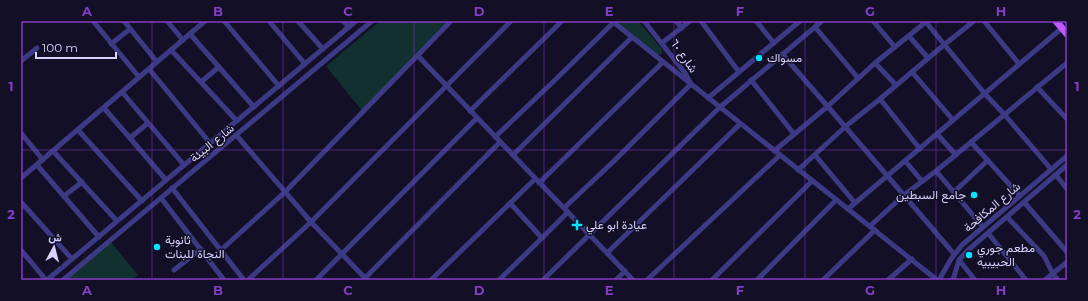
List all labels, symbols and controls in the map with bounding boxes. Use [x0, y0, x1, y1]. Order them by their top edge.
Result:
text: A [81, 3, 93, 19]
text: B [213, 3, 223, 19]
text: C [343, 3, 353, 19]
text: D [474, 3, 485, 19]
text: E [605, 3, 614, 19]
text: F [736, 3, 744, 19]
text: G [865, 3, 875, 19]
text: H [996, 3, 1006, 19]
scale bar [36, 34, 116, 60]
street label: شارع ٦٠ [666, 36, 701, 77]
text: 100 m [42, 40, 78, 55]
place label: مسواك [767, 50, 802, 66]
marker: مسواك [754, 53, 764, 63]
text: 1 [8, 78, 14, 94]
text: 1 [1074, 78, 1080, 94]
street label: شارع البيئة [187, 120, 238, 167]
street label: شارع المكافحة [960, 179, 1024, 236]
place label: جامع السبطين [896, 187, 966, 204]
marker: جامع السبطين [969, 190, 979, 200]
text: 2 [7, 206, 15, 222]
text: 2 [1073, 206, 1081, 222]
place label: عيادة ابو علي [586, 217, 647, 235]
marker: عيادة ابو علي [571, 219, 583, 231]
north arrow [34, 227, 74, 267]
text: ش [48, 229, 63, 245]
place label: ثانوية النجاة للبنات [165, 232, 224, 261]
place label: مطعم جوري الحبيبيه [977, 240, 1035, 269]
marker: ثانوية النجاة للبنات [152, 242, 162, 252]
marker: مطعم جوري الحبيبيه [964, 250, 974, 260]
text: A [81, 282, 93, 298]
text: B [213, 282, 223, 298]
text: C [343, 282, 353, 298]
text: D [474, 282, 485, 298]
text: E [605, 282, 614, 298]
text: F [736, 282, 744, 298]
text: G [865, 282, 875, 298]
text: H [996, 282, 1006, 298]

